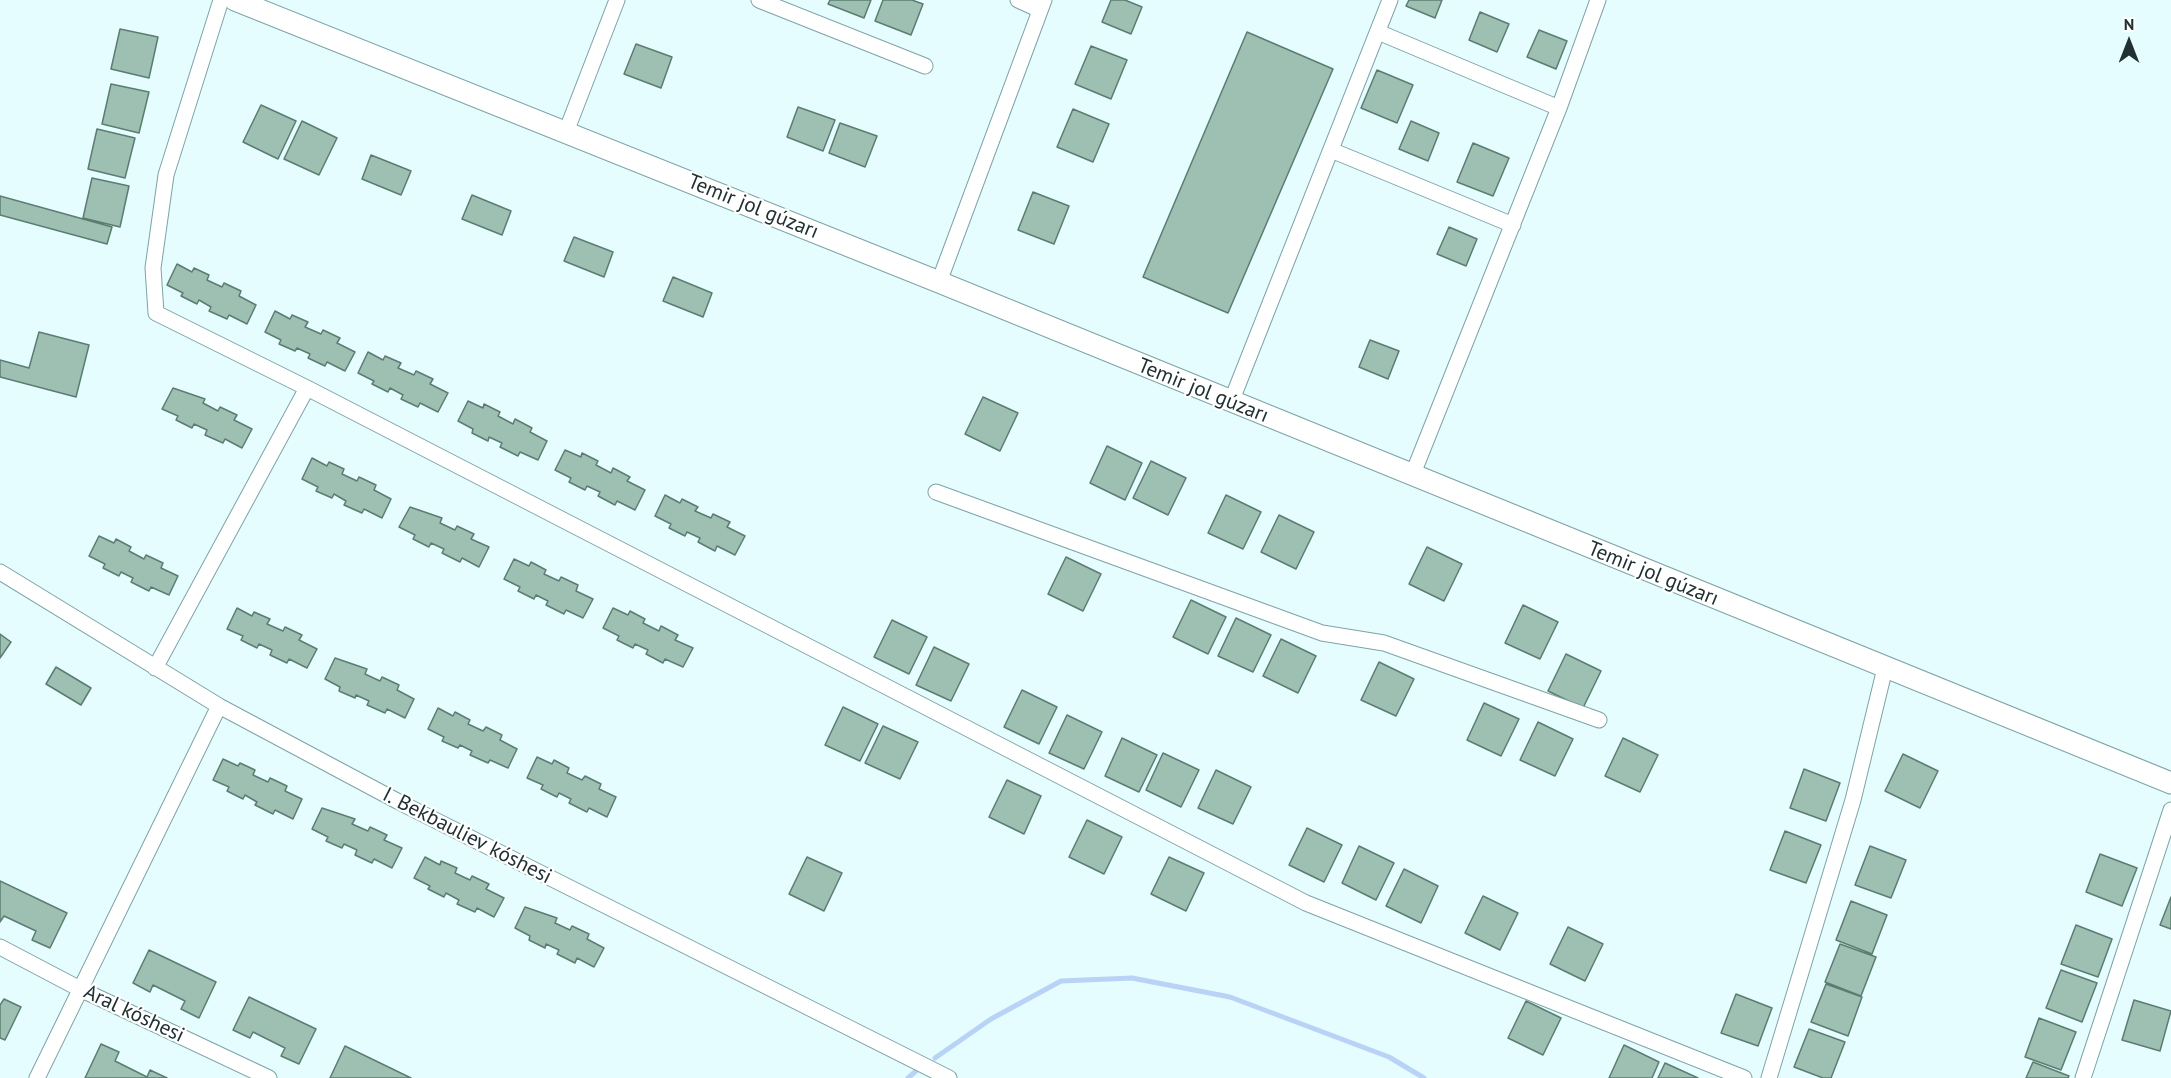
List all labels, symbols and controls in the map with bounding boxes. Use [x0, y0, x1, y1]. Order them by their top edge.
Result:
north arrow [2099, 12, 2159, 72]
text: N [2124, 14, 2134, 34]
street label: Temir jol gúzarı [684, 169, 822, 245]
street label: Temir jol gúzarı [1134, 353, 1272, 429]
street label: Temir jol gúzarı [1584, 536, 1722, 612]
street label: I. Bekbauliev kóshesi [378, 782, 556, 890]
street label: Aral kóshesi [80, 980, 188, 1048]

